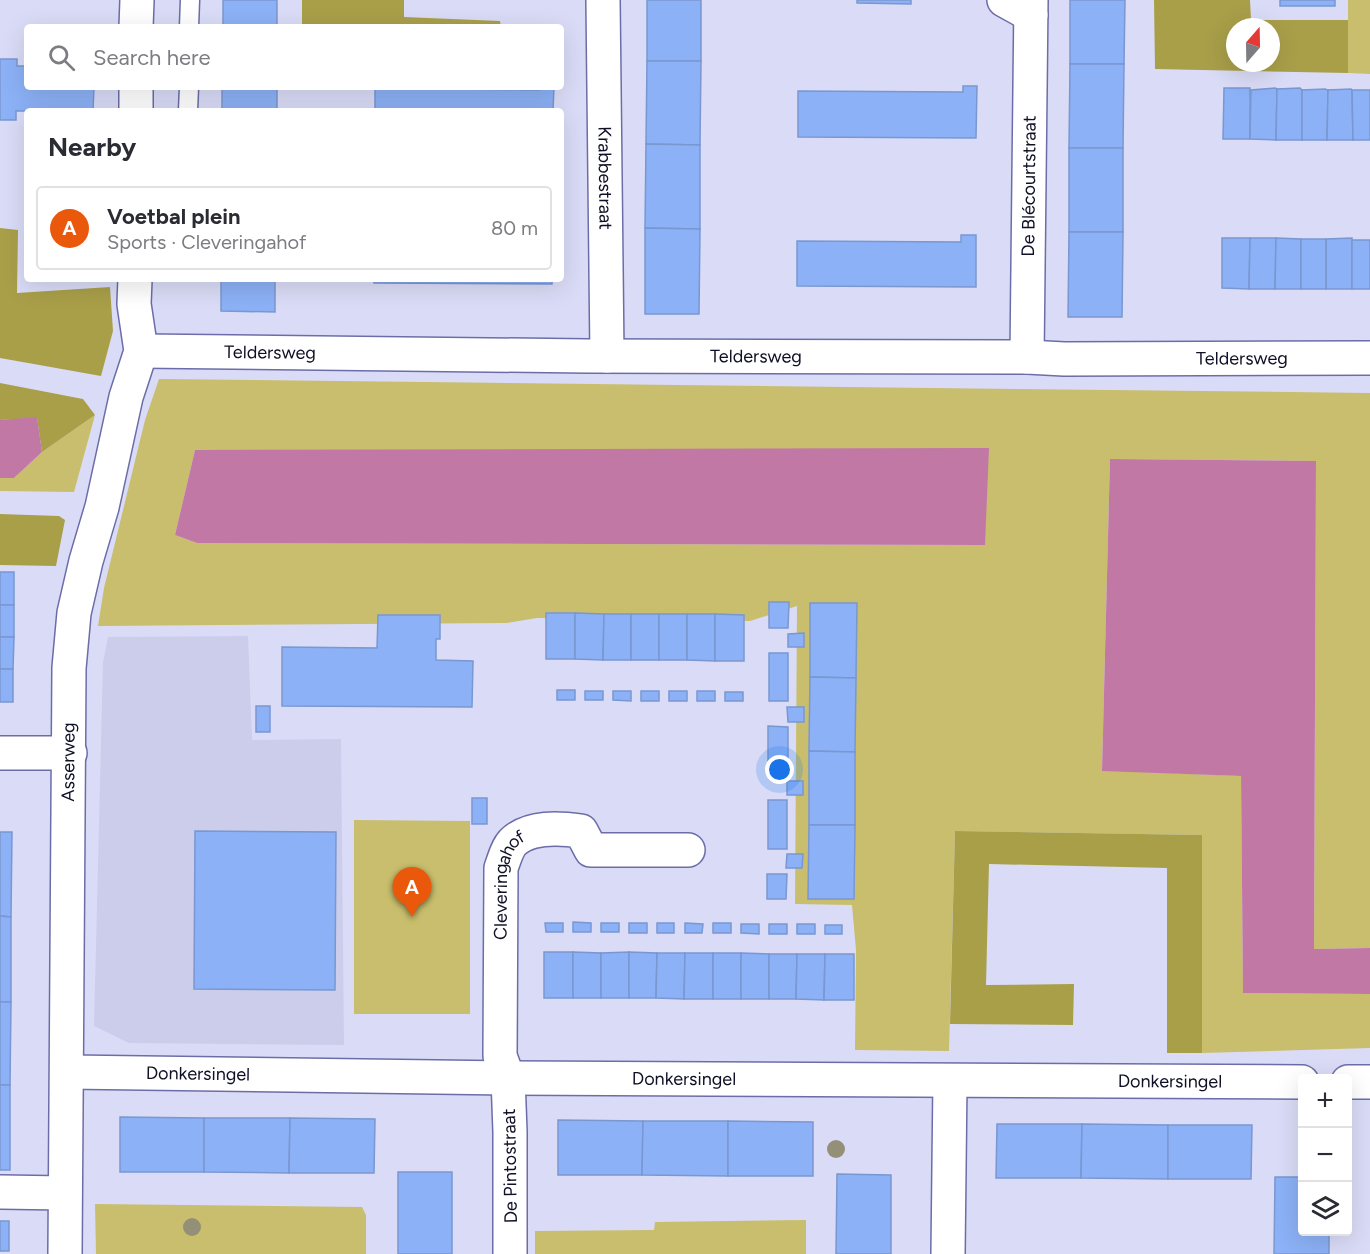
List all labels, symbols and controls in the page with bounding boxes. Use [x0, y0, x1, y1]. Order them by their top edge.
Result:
north arrow [1226, 18, 1280, 72]
search box [24, 24, 564, 90]
icon: search [45, 41, 78, 74]
text: Search here [93, 44, 211, 71]
street label: De Blécourtstraat [1017, 115, 1041, 257]
street label: Krabbestraat [593, 126, 617, 230]
text: Nearby [48, 131, 136, 163]
text: Voetbal plein [107, 203, 240, 230]
text: A [62, 216, 77, 240]
text: 80 m [491, 216, 538, 240]
text: Sports · Cleveringahof [107, 230, 307, 254]
street label: Teldersweg [224, 341, 316, 364]
street label: Teldersweg [710, 345, 802, 367]
street label: Teldersweg [1196, 347, 1288, 370]
street label: Asserweg [57, 722, 80, 802]
your location [765, 755, 794, 784]
street label: Cleveringahof [490, 825, 529, 940]
pin: A [392, 868, 432, 917]
street label: Donkersingel [146, 1062, 250, 1085]
street label: Donkersingel [632, 1068, 736, 1090]
street label: Donkersingel [1118, 1070, 1222, 1093]
map controls [1298, 1074, 1352, 1236]
button: + [1298, 1074, 1352, 1128]
street label: De Pintostraat [498, 1108, 522, 1224]
button: − [1298, 1128, 1352, 1182]
button: layers [1298, 1182, 1352, 1236]

